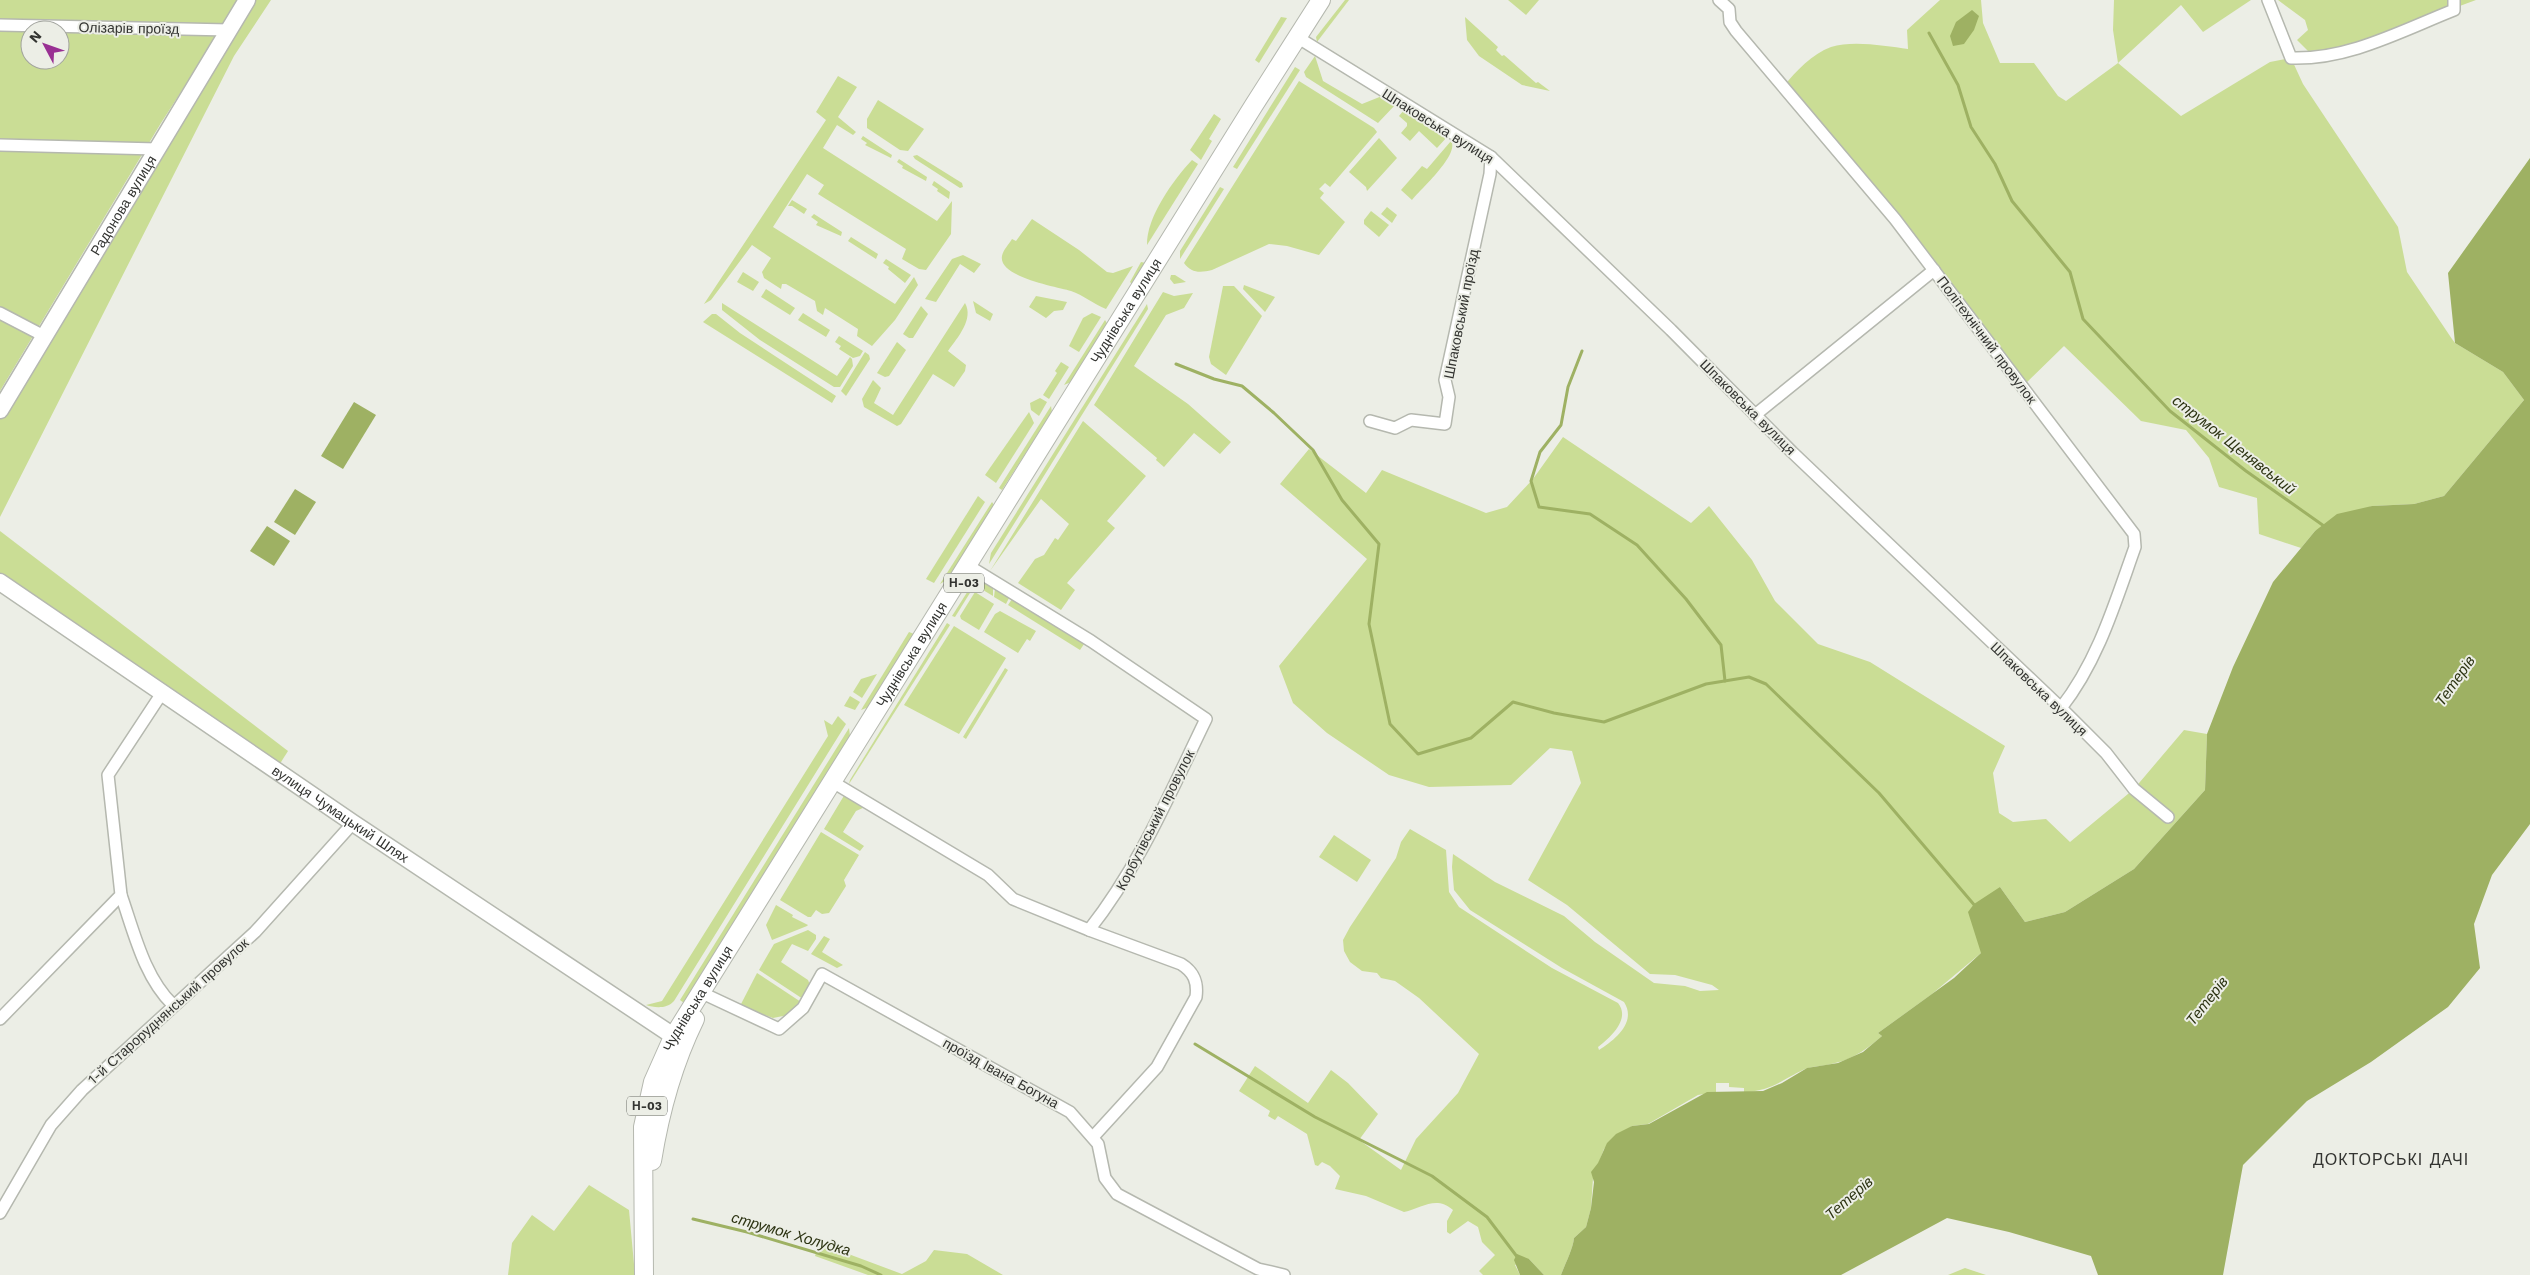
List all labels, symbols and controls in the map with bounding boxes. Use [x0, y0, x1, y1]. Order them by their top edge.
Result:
street label: Олізарів проїзд [79, 19, 179, 37]
north arrow [20, 20, 70, 70]
text: N [26, 27, 45, 46]
street label: Шпаковська вулиця [1379, 85, 1497, 167]
street label: Радонова вулиця [87, 153, 159, 258]
street label: Шпаковський проїзд [1441, 248, 1481, 380]
street label: Чуднівська вулиця [1087, 255, 1164, 366]
street label: Політехнічний провулок [1934, 273, 2041, 407]
street label: Шпаковська вулиця [1697, 356, 1799, 458]
water label: струмок Щенявський [2169, 391, 2300, 499]
road number: Н-03 [944, 574, 984, 592]
street label: Чуднівська вулиця [873, 599, 950, 710]
street label: Шпаковська вулиця [1987, 639, 2091, 739]
water label: Тетерів [2431, 652, 2479, 710]
street label: Корбутівський провулок [1113, 746, 1198, 893]
street label: вулиця Чумацький Шлях [269, 762, 412, 866]
street label: 1-й Староруднянський провулок [84, 934, 252, 1087]
street label: Чуднівська вулиця [660, 943, 736, 1054]
water label: Тетерів [2182, 973, 2232, 1029]
street label: проїзд Івана Богуна [940, 1035, 1062, 1112]
road number: Н-03 [627, 1096, 667, 1116]
district label: ДОКТОРСЬКІ ДАЧІ [2313, 1150, 2469, 1169]
water label: Тетерів [1822, 1172, 1877, 1224]
water label: струмок Холудка [729, 1208, 853, 1260]

